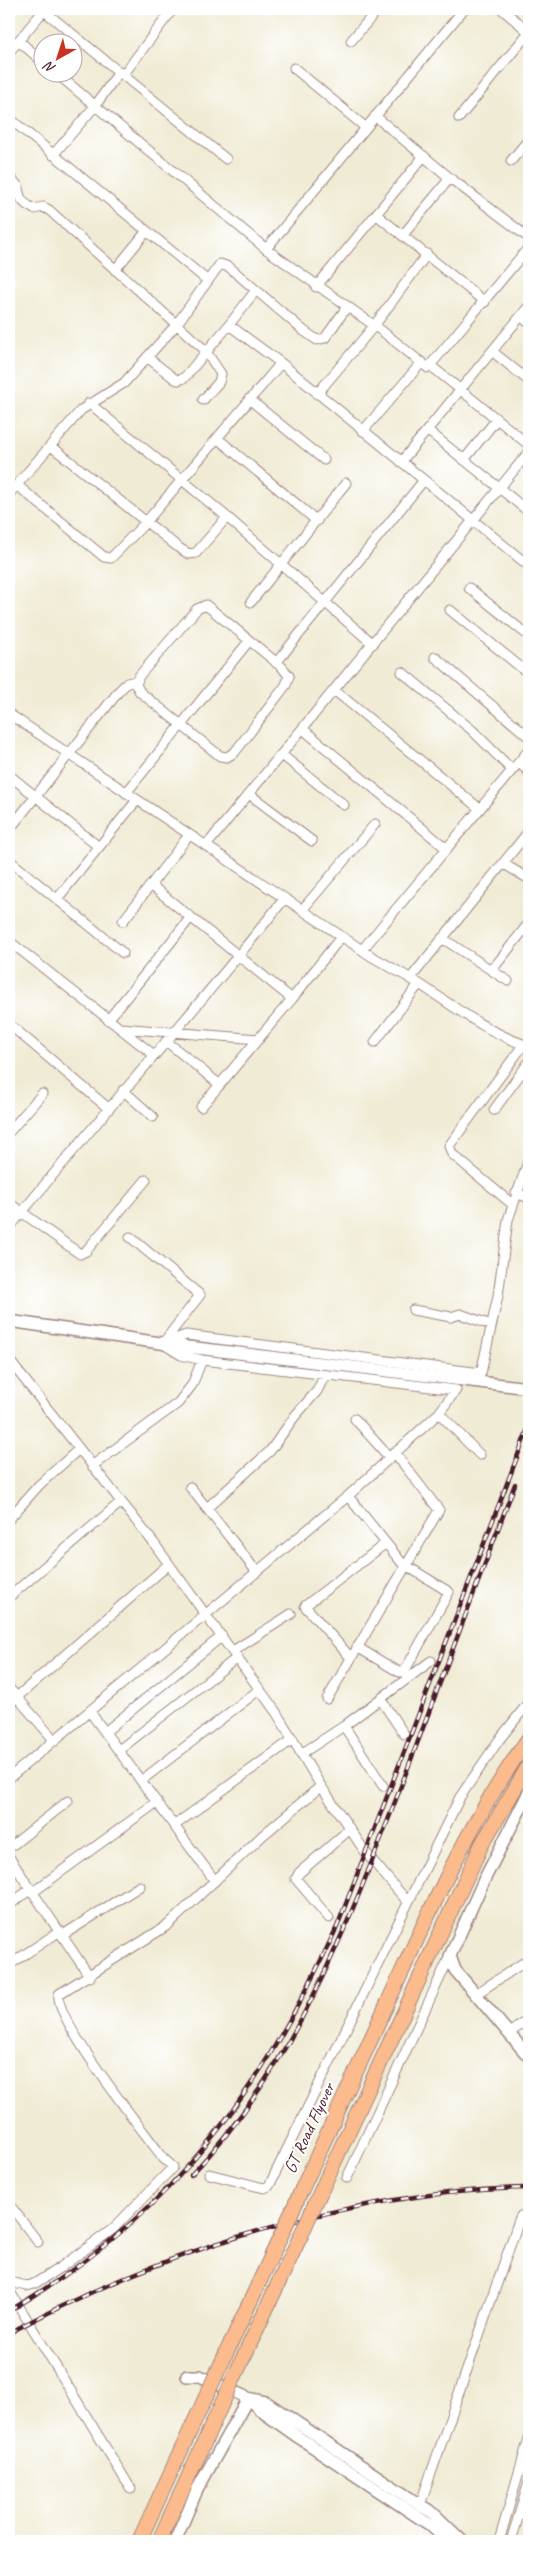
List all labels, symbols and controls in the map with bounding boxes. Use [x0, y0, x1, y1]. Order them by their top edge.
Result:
north arrow [32, 32, 82, 82]
text: N [40, 57, 59, 77]
street label: GT Road Flyover [279, 2078, 340, 2177]

